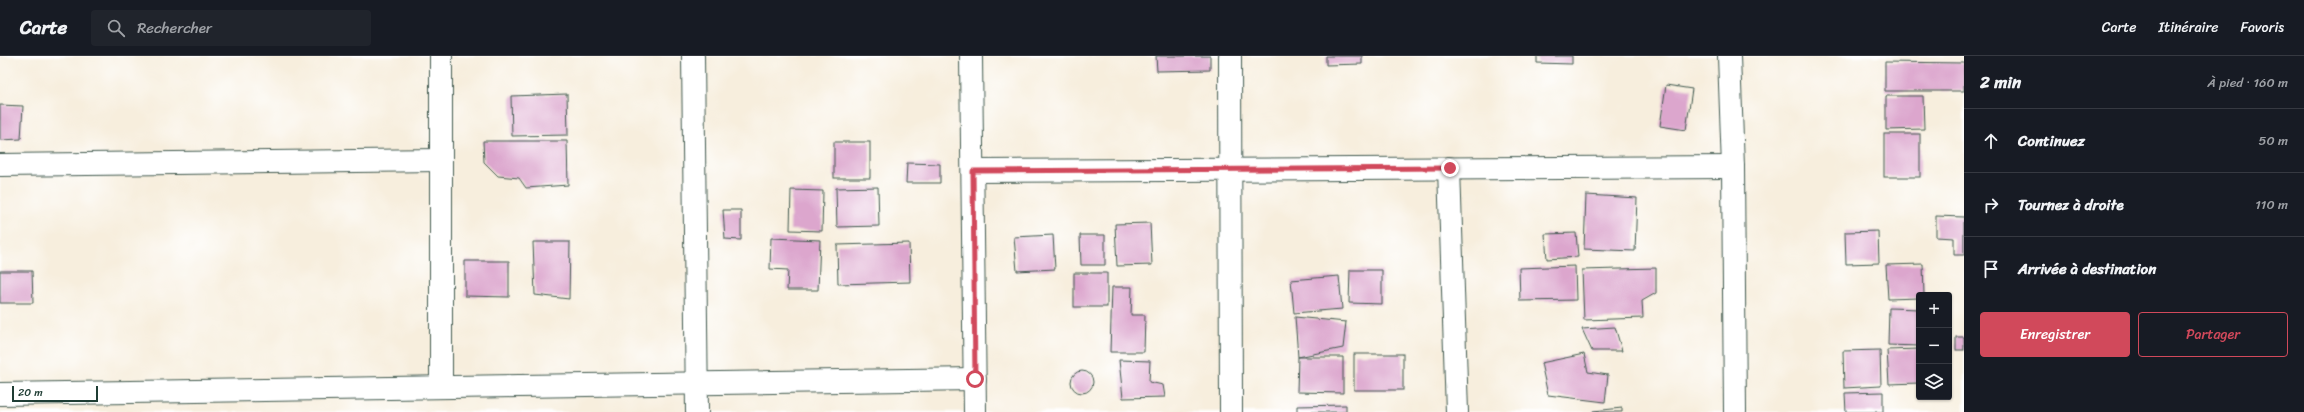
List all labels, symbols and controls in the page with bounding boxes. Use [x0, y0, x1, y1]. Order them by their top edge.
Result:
search box [91, 10, 371, 46]
text: Carte [20, 11, 67, 44]
text: Rechercher [137, 15, 212, 41]
text: Carte [2102, 15, 2137, 40]
text: Itinéraire [2159, 15, 2218, 40]
text: Favoris [2240, 15, 2284, 40]
icon: search [105, 17, 127, 39]
text: 2 min [1980, 67, 2021, 97]
text: À pied · 160 m [2207, 71, 2288, 94]
text: Continuez [2018, 128, 2085, 154]
text: 50 m [2258, 129, 2288, 152]
icon: ahead [1980, 130, 2002, 152]
route end [1441, 159, 1459, 177]
text: Tournez à droite [2018, 192, 2124, 218]
text: 110 m [2255, 193, 2288, 216]
icon: right [1980, 194, 2002, 216]
text: Arrivée à destination [2018, 256, 2156, 282]
icon: arrive [1980, 258, 2002, 280]
map controls [1916, 292, 1952, 400]
button: + [1916, 292, 1952, 328]
button: Enregistrer [1980, 312, 2130, 357]
button: Partager [2138, 312, 2288, 357]
button: − [1916, 328, 1952, 364]
button: layers [1916, 364, 1952, 400]
route start [966, 370, 984, 388]
text: 20 m [18, 383, 43, 402]
scale bar [12, 384, 98, 403]

